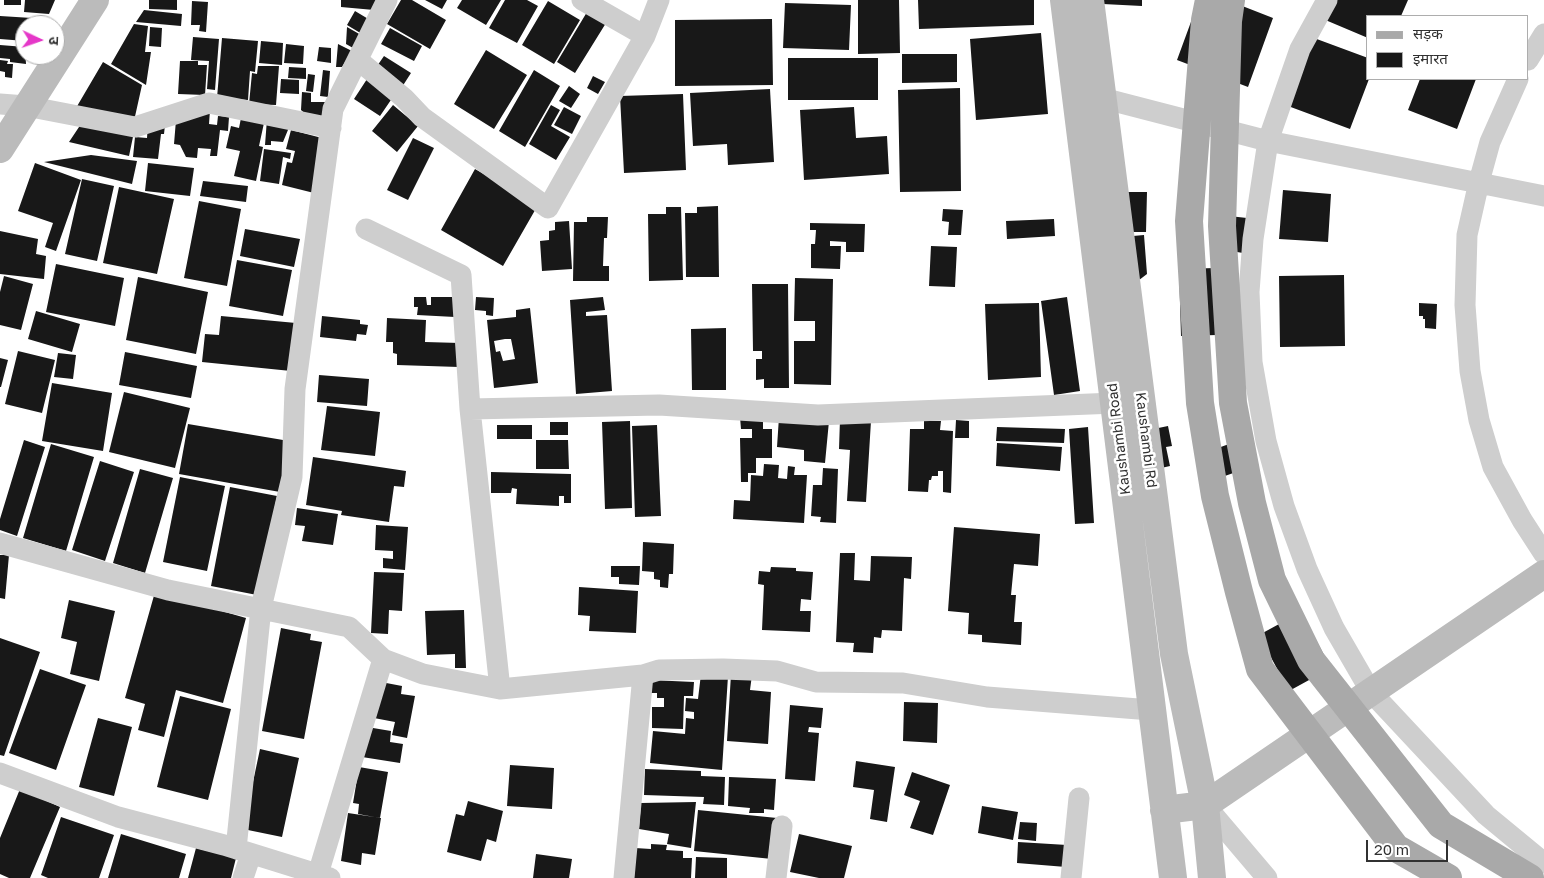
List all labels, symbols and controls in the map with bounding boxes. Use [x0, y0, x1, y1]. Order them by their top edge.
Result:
north arrow [15, 15, 65, 65]
legend [1366, 15, 1529, 80]
text: सड़क [1413, 24, 1443, 42]
text: उ [46, 36, 63, 45]
text: इमारत [1413, 49, 1448, 67]
street label: Kaushambi Road [1104, 382, 1134, 496]
street label: Kaushambi Rd [1132, 391, 1160, 489]
scale bar [1369, 830, 1452, 862]
text: 20 m [1374, 840, 1409, 858]

